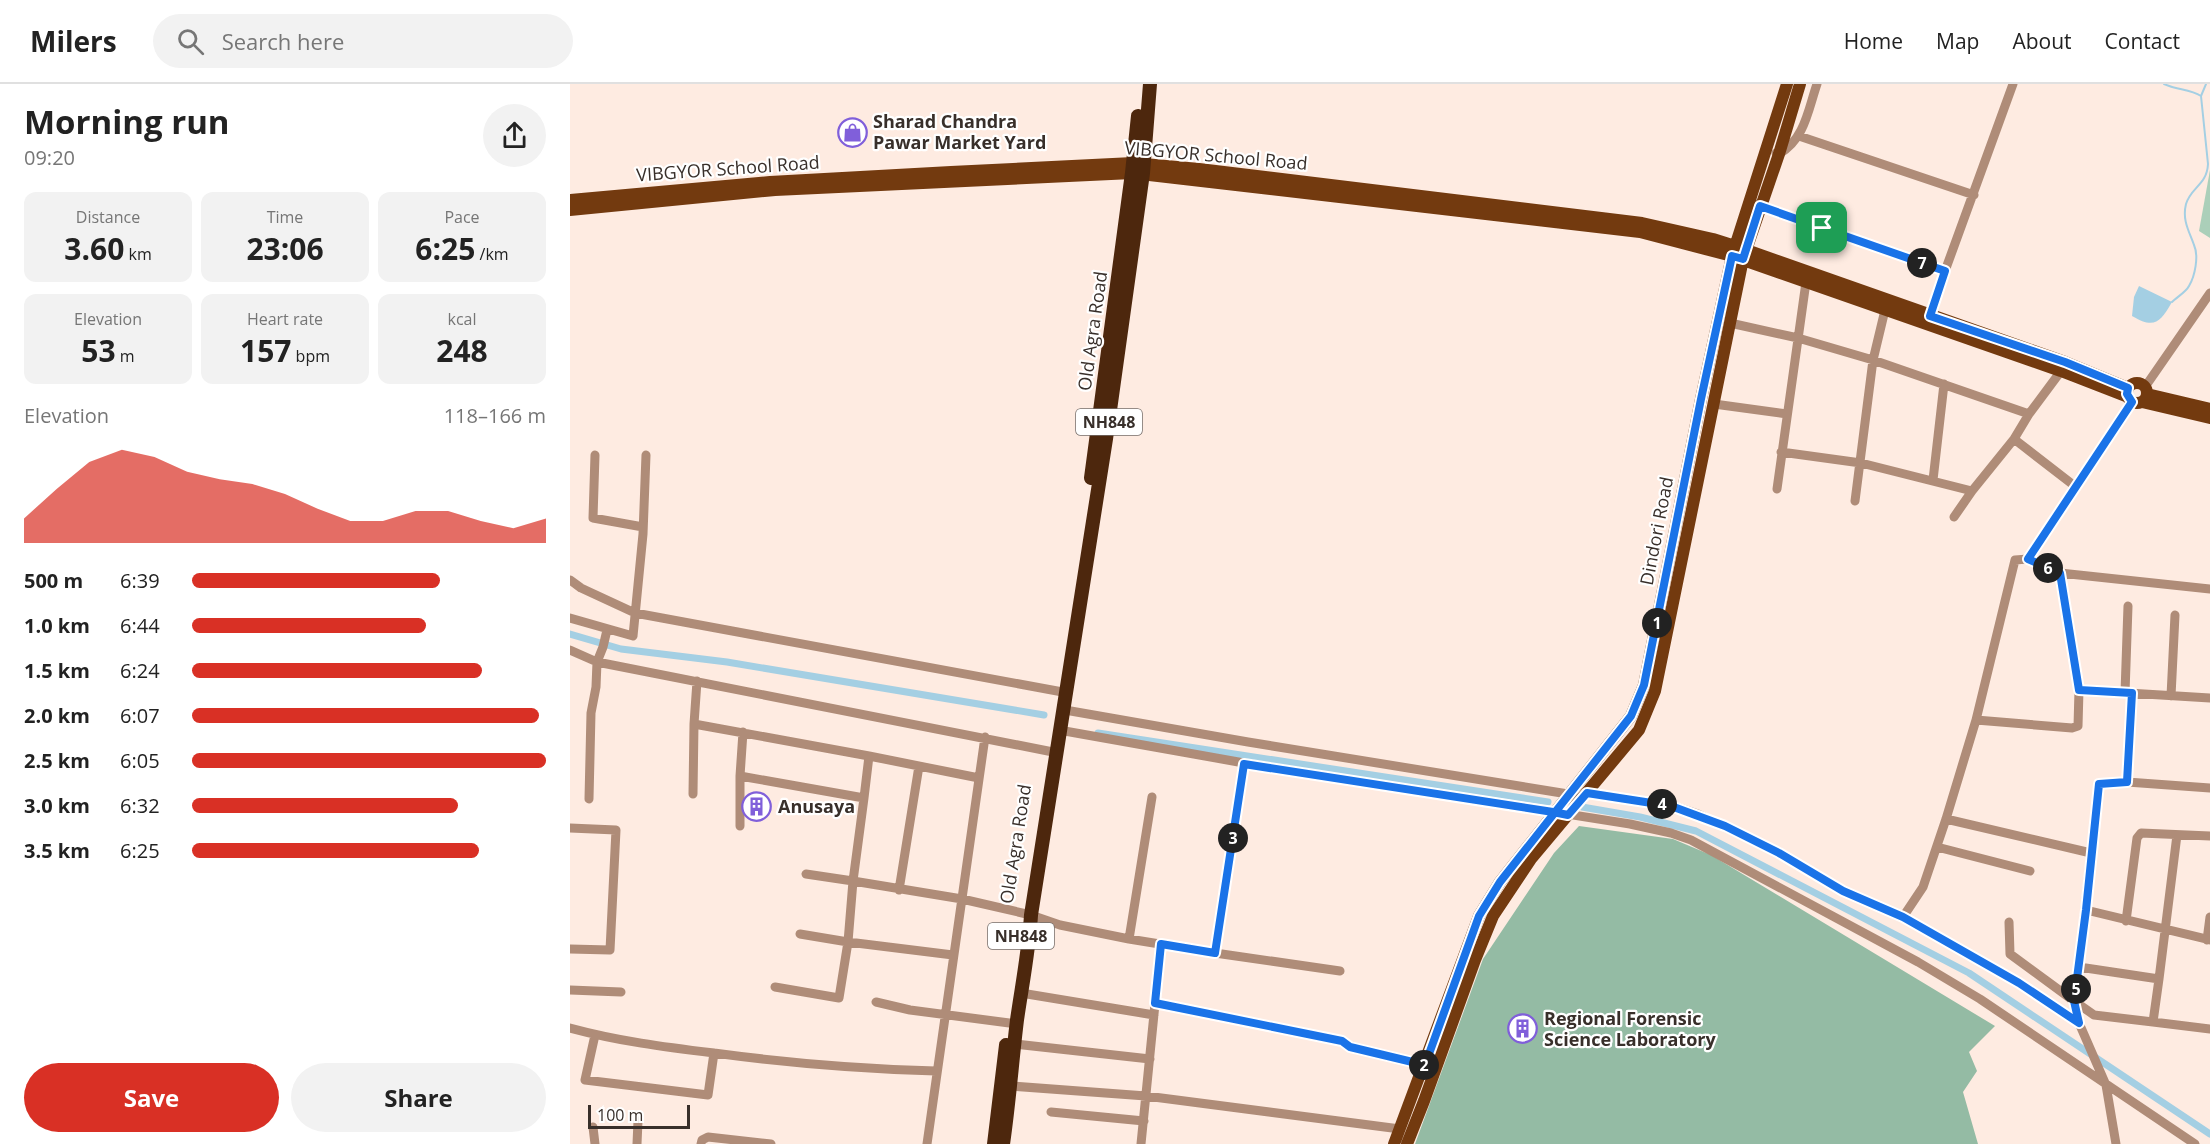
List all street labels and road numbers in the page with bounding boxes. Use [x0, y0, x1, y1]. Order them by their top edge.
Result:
street label: VIBGYOR School Road [1124, 135, 1309, 175]
street label: VIBGYOR School Road [635, 150, 820, 186]
street label: Old Agra Road [1072, 270, 1112, 392]
road number: NH848 [1076, 409, 1142, 435]
street label: Dindori Road [1634, 475, 1678, 587]
street label: Old Agra Road [994, 783, 1036, 905]
road number: NH848 [988, 923, 1054, 949]

